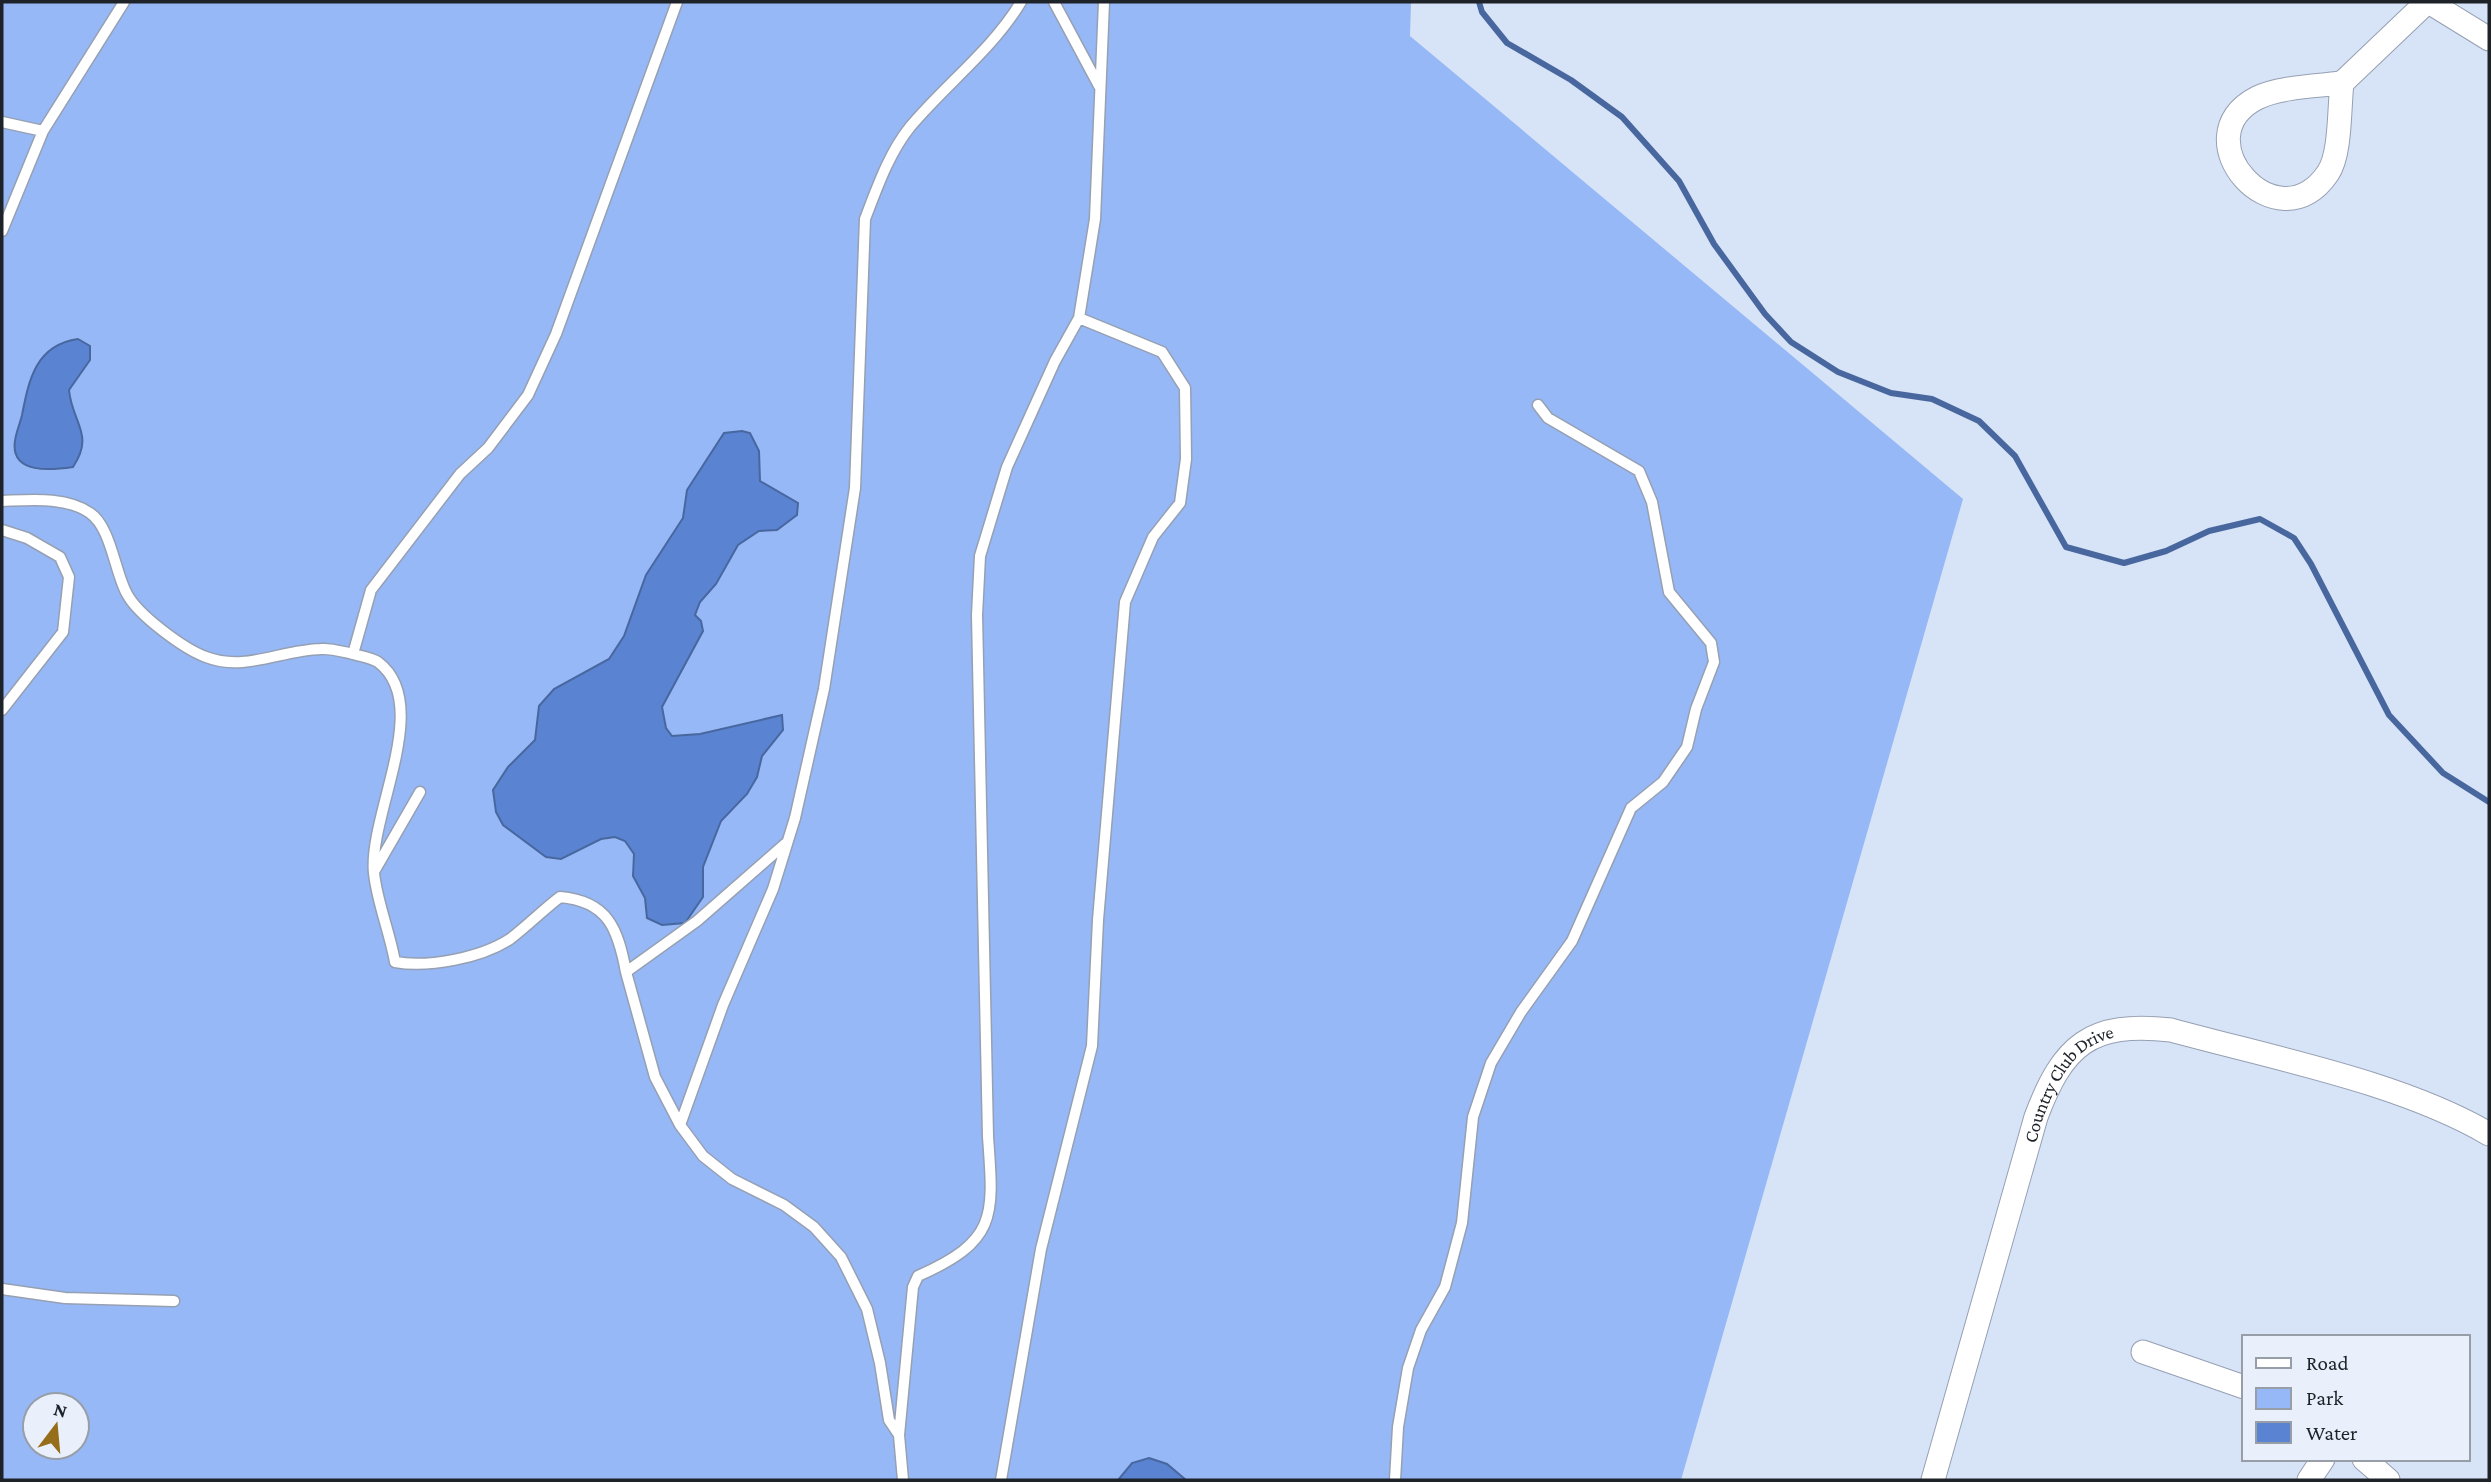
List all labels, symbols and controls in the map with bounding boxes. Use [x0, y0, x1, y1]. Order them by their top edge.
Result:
street label: Country Club Drive [2019, 1021, 2116, 1145]
legend [2242, 1335, 2470, 1461]
text: Road [2306, 1351, 2349, 1375]
text: Park [2306, 1386, 2343, 1410]
north arrow [21, 1391, 91, 1461]
text: N [51, 1398, 70, 1422]
text: Water [2306, 1421, 2358, 1445]

